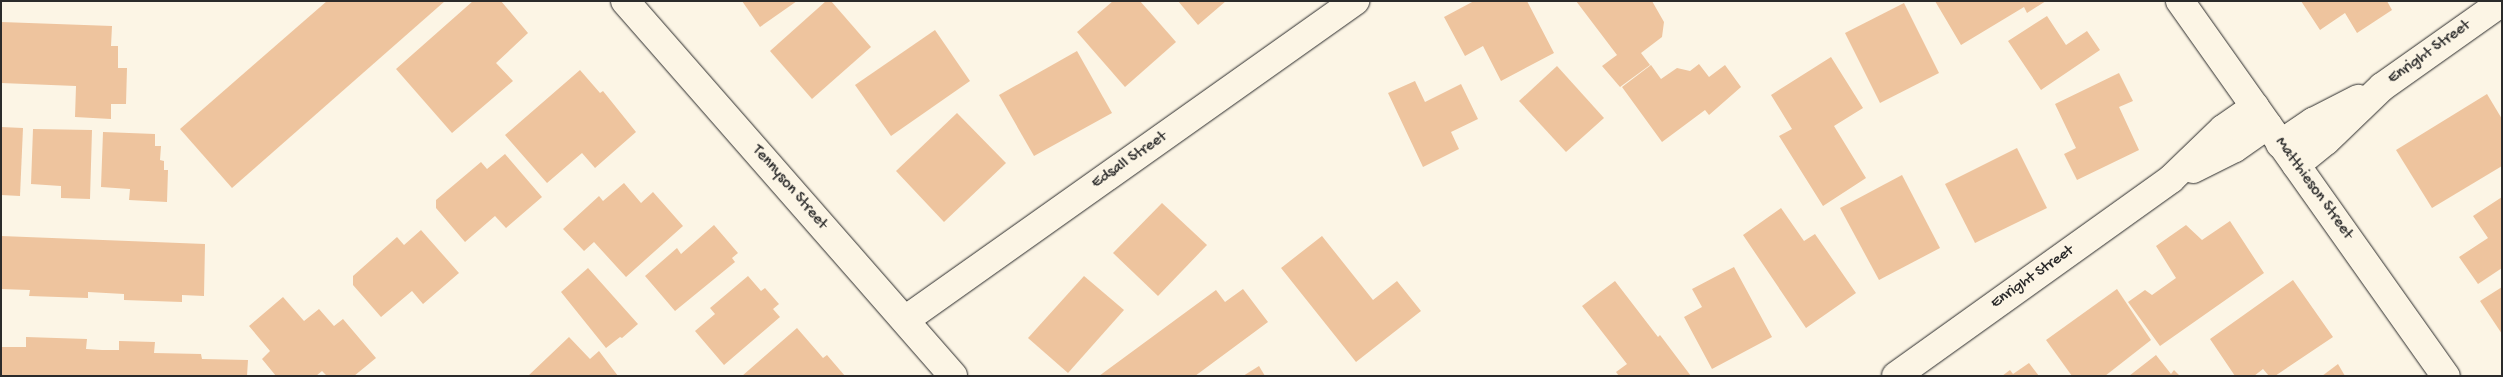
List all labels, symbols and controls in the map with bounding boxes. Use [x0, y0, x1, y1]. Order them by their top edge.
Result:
street label: Enright Street [2385, 17, 2475, 89]
street label: Edsall Street [1089, 128, 1171, 194]
street label: Matthieson Street [2269, 134, 2357, 244]
street label: Tennyson Street [747, 142, 831, 234]
street label: Enright Street [1988, 242, 2078, 314]

